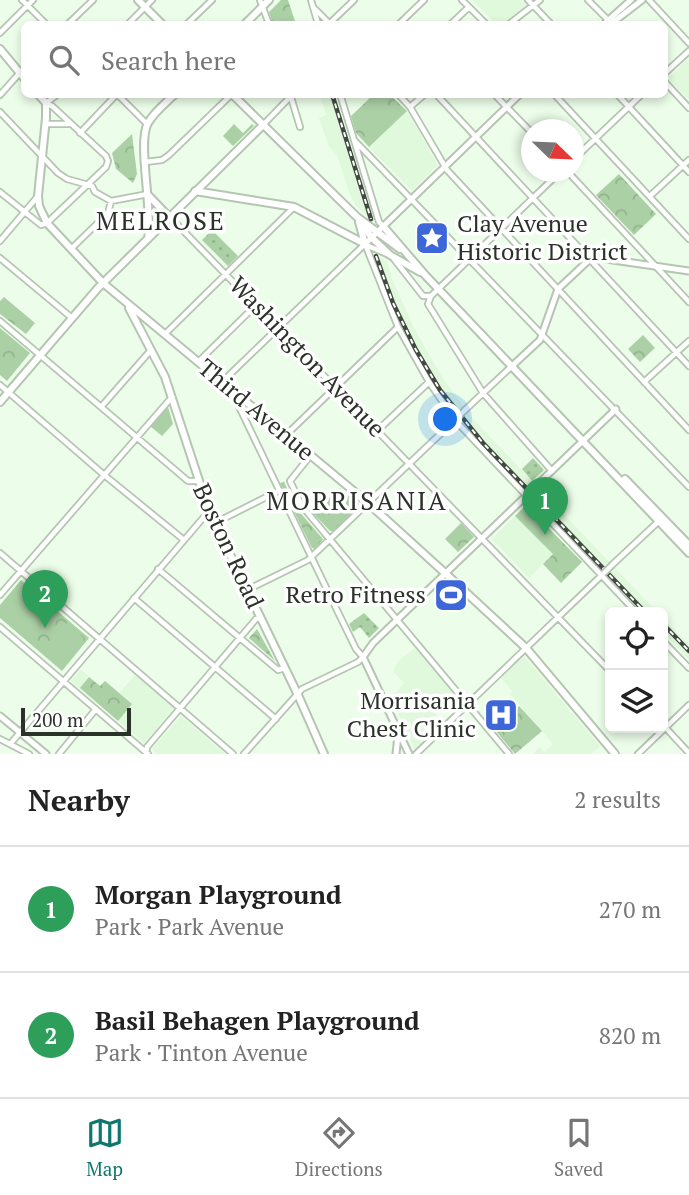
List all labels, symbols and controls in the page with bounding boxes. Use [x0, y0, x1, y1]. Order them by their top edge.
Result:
search box [21, 21, 668, 98]
icon: search [45, 41, 83, 79]
text: Search here [101, 43, 236, 77]
north arrow [521, 119, 584, 182]
district label: MELROSE [96, 203, 226, 237]
place label: Clay Avenue Historic District [457, 207, 628, 267]
place icon: Clay Avenue Historic District [413, 219, 451, 257]
street label: Washington Avenue [223, 269, 393, 444]
street label: Third Avenue [192, 351, 322, 467]
your location [428, 402, 462, 436]
pin: 1 [522, 477, 568, 535]
street label: Boston Road [186, 478, 272, 613]
district label: MORRISANIA [266, 483, 448, 517]
pin: 2 [22, 570, 68, 628]
sports icon: Retro Fitness [432, 576, 470, 614]
place label: Retro Fitness [286, 578, 426, 610]
map controls [605, 607, 668, 733]
button: locate [605, 607, 668, 670]
button: layers [605, 670, 668, 733]
place label: Morrisania Chest Clinic [347, 684, 476, 744]
hospital icon: Morrisania Chest Clinic [482, 696, 520, 734]
scale bar [21, 705, 131, 737]
text: 200 m [32, 707, 83, 732]
text: Nearby [28, 780, 130, 820]
text: 2 results [574, 784, 661, 815]
text: Morgan Playground [95, 877, 342, 911]
text: 1 [45, 894, 58, 925]
text: 270 m [599, 894, 661, 925]
text: Park · Park Avenue [95, 911, 284, 942]
text: Basil Behagen Playground [95, 1003, 420, 1037]
text: 2 [45, 1020, 58, 1051]
text: 820 m [599, 1020, 661, 1051]
text: Park · Tinton Avenue [95, 1037, 308, 1068]
tab: Map [86, 1114, 124, 1181]
tab: Directions [295, 1114, 383, 1181]
tab: Saved [554, 1114, 603, 1181]

